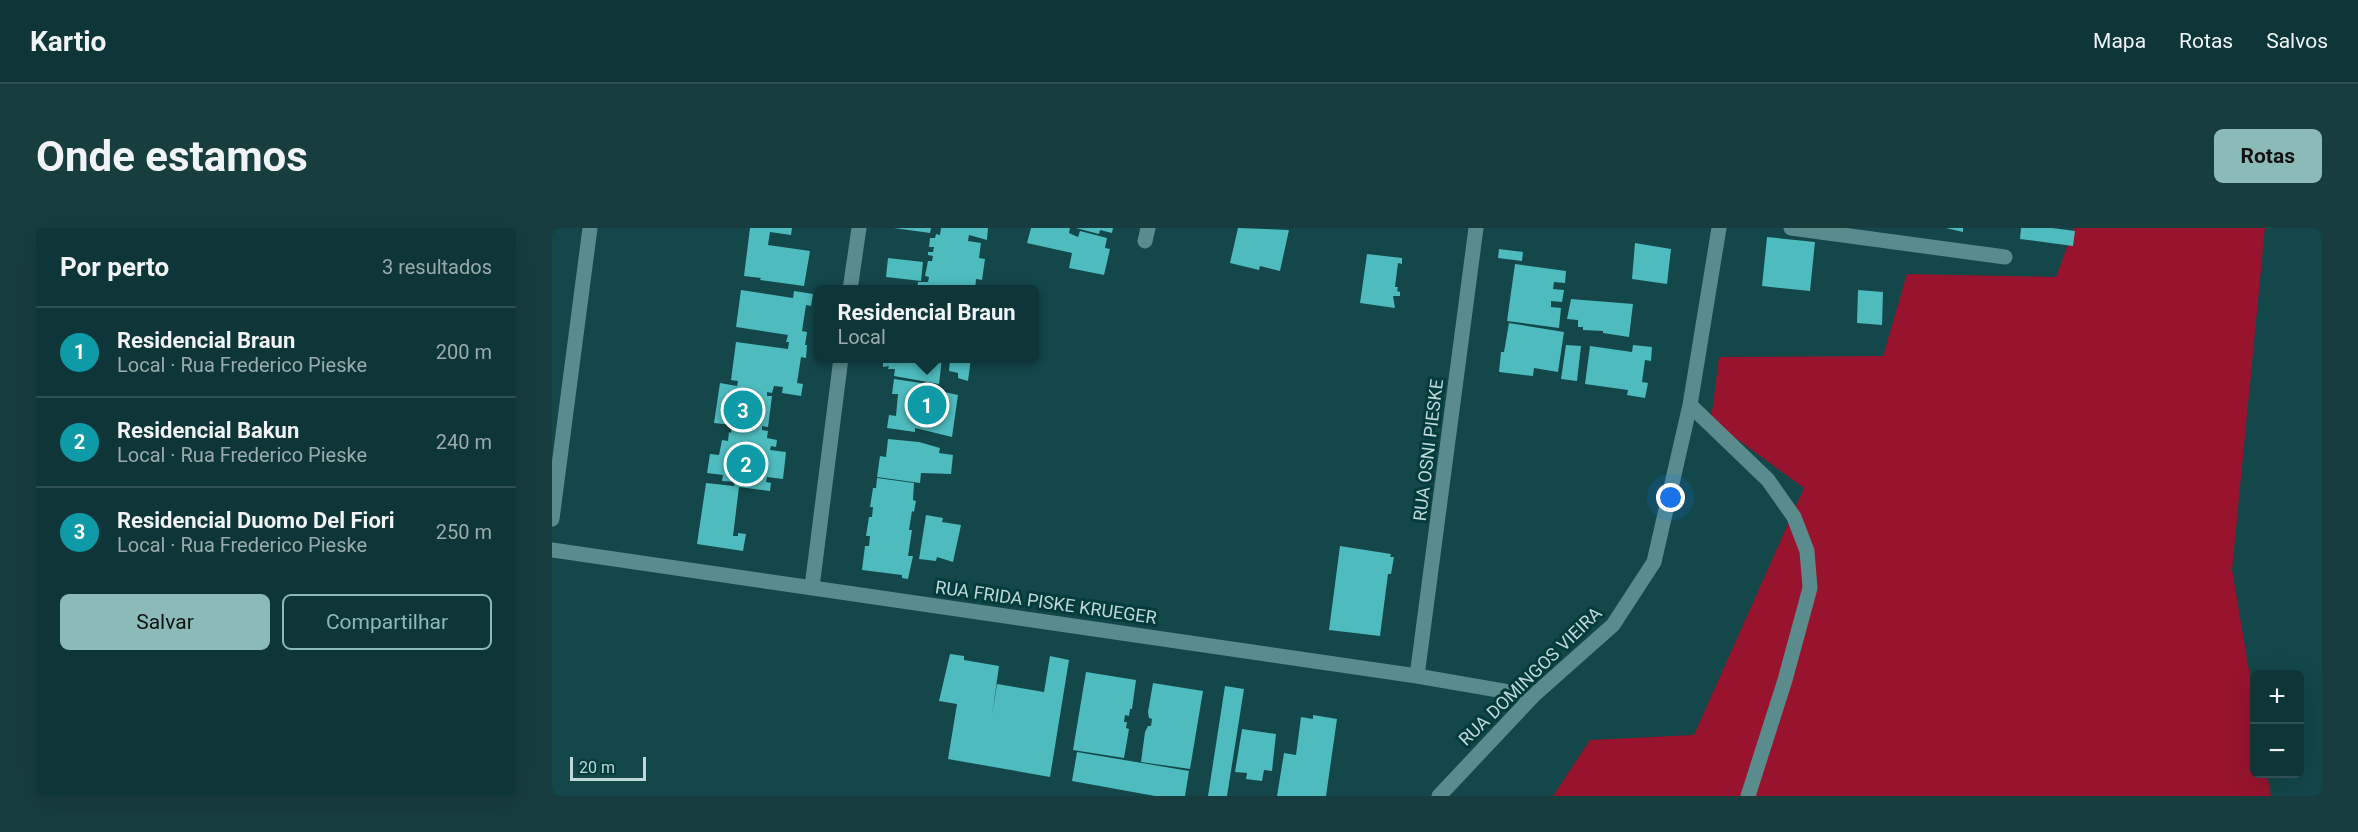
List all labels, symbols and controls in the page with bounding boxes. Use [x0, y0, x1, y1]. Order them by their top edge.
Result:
text: Kartio [30, 25, 106, 58]
text: Mapa [2093, 29, 2146, 53]
text: Rotas [2179, 29, 2233, 53]
text: Salvos [2266, 29, 2328, 53]
button: Rotas [2214, 129, 2322, 183]
text: Onde estamos [36, 132, 308, 181]
text: Por perto [60, 252, 169, 282]
text: 3 resultados [382, 255, 492, 279]
popup [814, 285, 1039, 363]
text: Residencial Braun [837, 300, 1016, 325]
text: Local [837, 325, 886, 349]
text: Residencial Braun [117, 328, 295, 353]
text: 1 [74, 340, 85, 364]
text: 200 m [436, 340, 492, 364]
text: Local · Rua Frederico Pieske [117, 353, 367, 377]
street label: RUA OSNI PIESKE [1409, 378, 1447, 522]
pin: 1 [908, 382, 946, 428]
pin: 3 [724, 388, 762, 432]
text: Residencial Bakun [117, 418, 299, 443]
text: 2 [74, 430, 85, 454]
text: 240 m [436, 430, 492, 454]
pin: 2 [726, 442, 766, 486]
text: Local · Rua Frederico Pieske [117, 443, 367, 467]
your location [1656, 483, 1685, 512]
text: Residencial Duomo Del Fiori [117, 508, 395, 533]
text: 3 [74, 520, 85, 544]
text: 250 m [436, 520, 492, 544]
text: Local · Rua Frederico Pieske [117, 533, 367, 557]
street label: RUA FRIDA PISKE KRUEGER [934, 576, 1158, 628]
button: Salvar [60, 594, 270, 650]
button: Compartilhar [282, 594, 492, 650]
street label: RUA DOMINGOS VIEIRA [1454, 602, 1606, 750]
map controls [2250, 670, 2304, 778]
button: + [2250, 670, 2304, 724]
button: − [2250, 724, 2304, 778]
scale bar [570, 754, 646, 782]
text: 20 m [579, 758, 615, 777]

